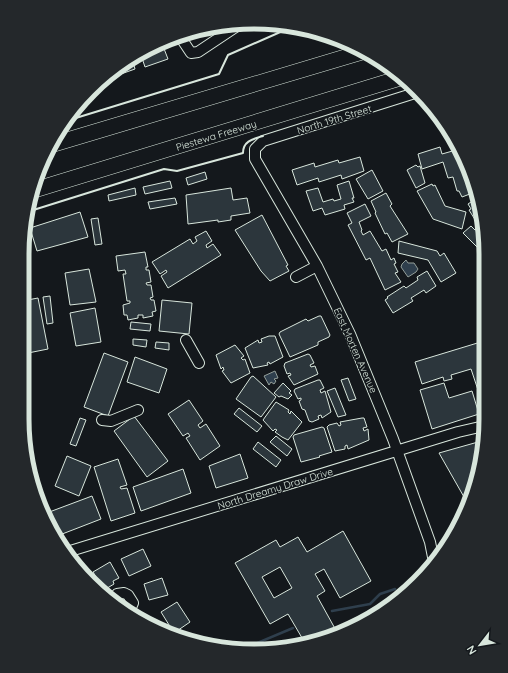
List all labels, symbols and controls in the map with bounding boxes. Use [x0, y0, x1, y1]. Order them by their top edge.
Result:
street label: North 19th Street [295, 102, 374, 137]
street label: Piestewa Freeway [174, 117, 258, 154]
street label: East Morten Avenue [331, 305, 380, 395]
street label: North Dreamy Draw Drive [216, 465, 335, 512]
north arrow [460, 625, 500, 665]
text: N [463, 643, 480, 657]

